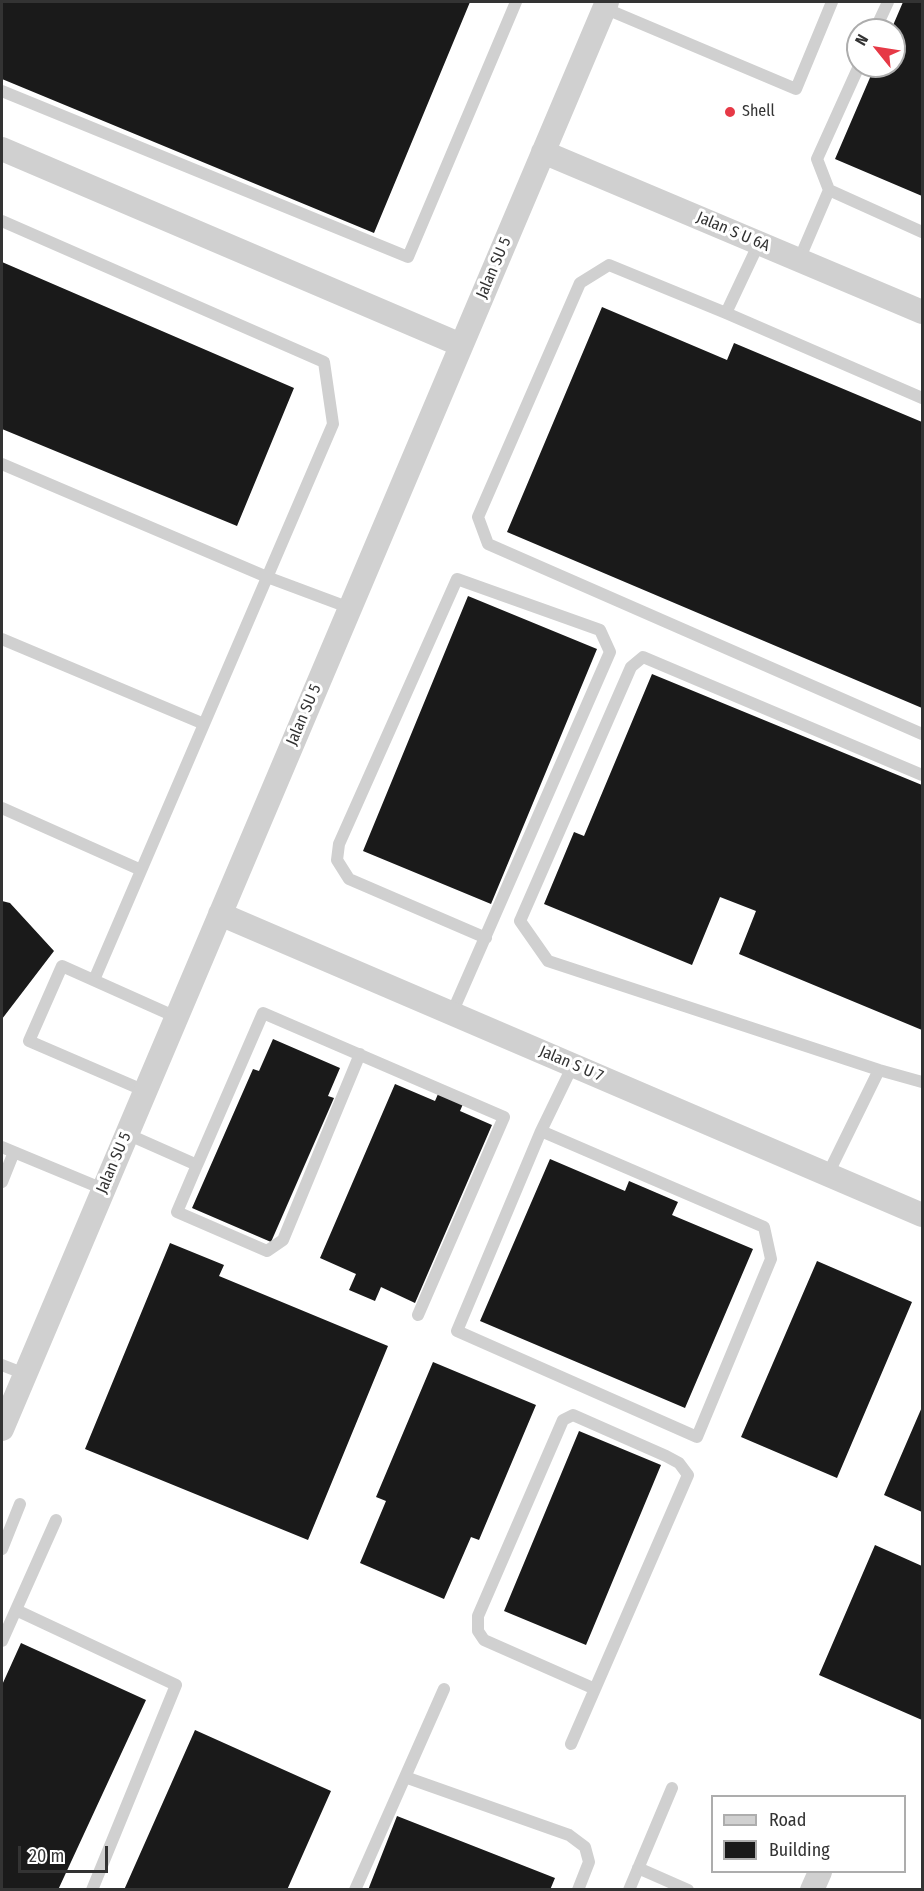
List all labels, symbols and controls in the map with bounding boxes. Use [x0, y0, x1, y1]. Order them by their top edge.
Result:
north arrow [846, 18, 906, 78]
text: N [851, 31, 872, 49]
place label: Shell [742, 102, 775, 122]
marker: Shell [723, 105, 737, 119]
street label: Jalan S U 6A [694, 208, 772, 256]
street label: Jalan SU 5 [473, 234, 515, 302]
street label: Jalan SU 5 [283, 681, 325, 749]
street label: Jalan S U 7 [536, 1042, 606, 1086]
street label: Jalan SU 5 [93, 1129, 135, 1197]
legend [711, 1795, 906, 1873]
text: Road [769, 1809, 806, 1831]
scale bar [21, 1834, 111, 1872]
text: Building [769, 1839, 830, 1861]
text: 20 m [29, 1845, 64, 1867]

